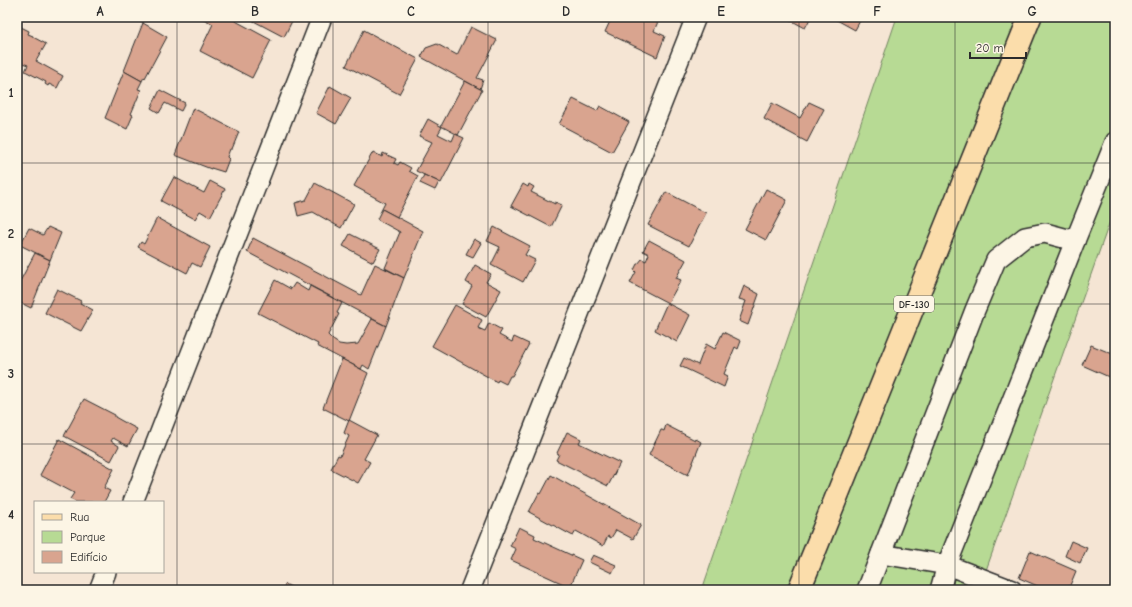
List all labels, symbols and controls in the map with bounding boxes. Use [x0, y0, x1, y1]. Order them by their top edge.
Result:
text: A [96, 4, 104, 19]
text: B [251, 4, 259, 19]
text: C [407, 4, 415, 19]
text: D [562, 4, 570, 19]
text: E [717, 4, 725, 19]
text: F [873, 4, 881, 19]
text: G [1027, 4, 1037, 19]
scale bar [970, 34, 1026, 60]
text: 20 m [976, 41, 1004, 55]
text: 1 [8, 85, 14, 100]
text: 2 [8, 226, 14, 241]
road number: DF-130 [894, 296, 934, 312]
text: 3 [8, 366, 14, 381]
legend [34, 501, 164, 573]
text: 4 [8, 507, 14, 522]
text: Rua [70, 510, 89, 524]
text: Parque [70, 530, 105, 544]
text: Edifício [70, 550, 107, 564]

